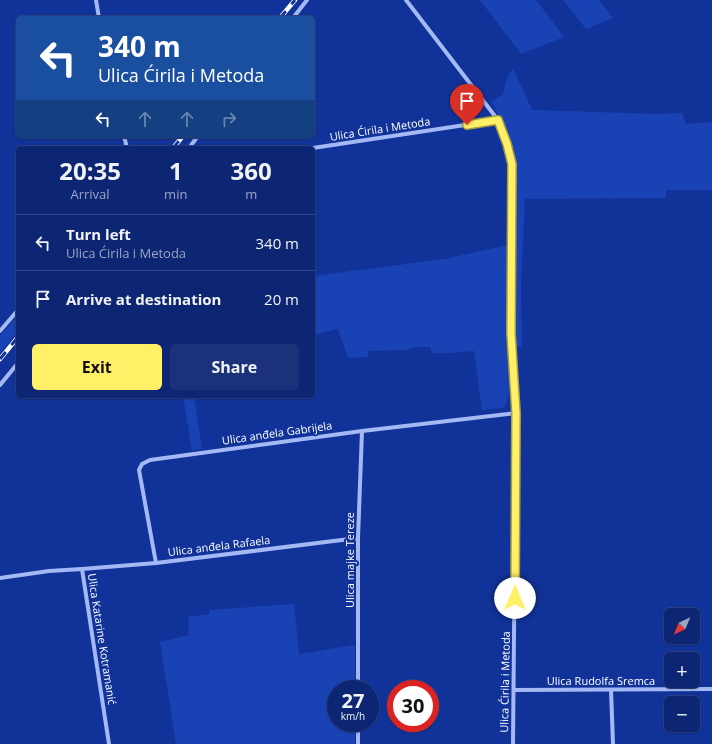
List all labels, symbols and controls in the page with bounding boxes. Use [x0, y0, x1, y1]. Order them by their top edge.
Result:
text: 340 m [98, 27, 181, 65]
icon: left [32, 32, 84, 84]
text: Ulica Ćirila i Metoda [98, 63, 264, 87]
pin [450, 84, 484, 125]
icon: arrive [456, 90, 478, 112]
icon: left [92, 108, 114, 130]
icon: ahead [134, 108, 156, 130]
icon: ahead [176, 108, 198, 130]
icon: right [218, 108, 240, 130]
street label: Ulica Ćirila i Metoda [329, 113, 431, 144]
text: 20:35 [59, 154, 121, 187]
text: 1 [169, 154, 183, 187]
text: 360 [231, 154, 272, 187]
text: Arrival [70, 185, 110, 203]
text: min [164, 185, 187, 203]
text: m [245, 185, 257, 203]
text: Turn left [66, 224, 131, 244]
icon: left [32, 232, 54, 254]
text: 340 m [255, 233, 299, 253]
text: Ulica Ćirila i Metoda [66, 244, 186, 262]
icon: arrive [32, 288, 54, 310]
text: Arrive at destination [66, 289, 221, 309]
text: 20 m [264, 289, 299, 309]
button: Exit [32, 344, 162, 390]
button: Share [170, 344, 299, 390]
street label: Ulica anđela Gabrijela [221, 417, 333, 448]
street label: Ulica majke Tereze [342, 512, 357, 608]
street label: Ulica anđela Rafaela [167, 532, 271, 559]
street label: Ulica Katarine Kotramanić [85, 572, 120, 706]
position arrow [494, 577, 536, 619]
north arrow [664, 608, 700, 644]
map controls [664, 608, 700, 732]
street label: Ulica Ćirila i Metoda [496, 631, 513, 733]
button: + [664, 652, 700, 688]
street label: Ulica Rudolfa Sremca [547, 673, 655, 688]
speed limit sign: 30 [387, 680, 439, 732]
text: 27 [342, 687, 364, 714]
button: − [664, 696, 700, 732]
text: km/h [341, 709, 365, 723]

